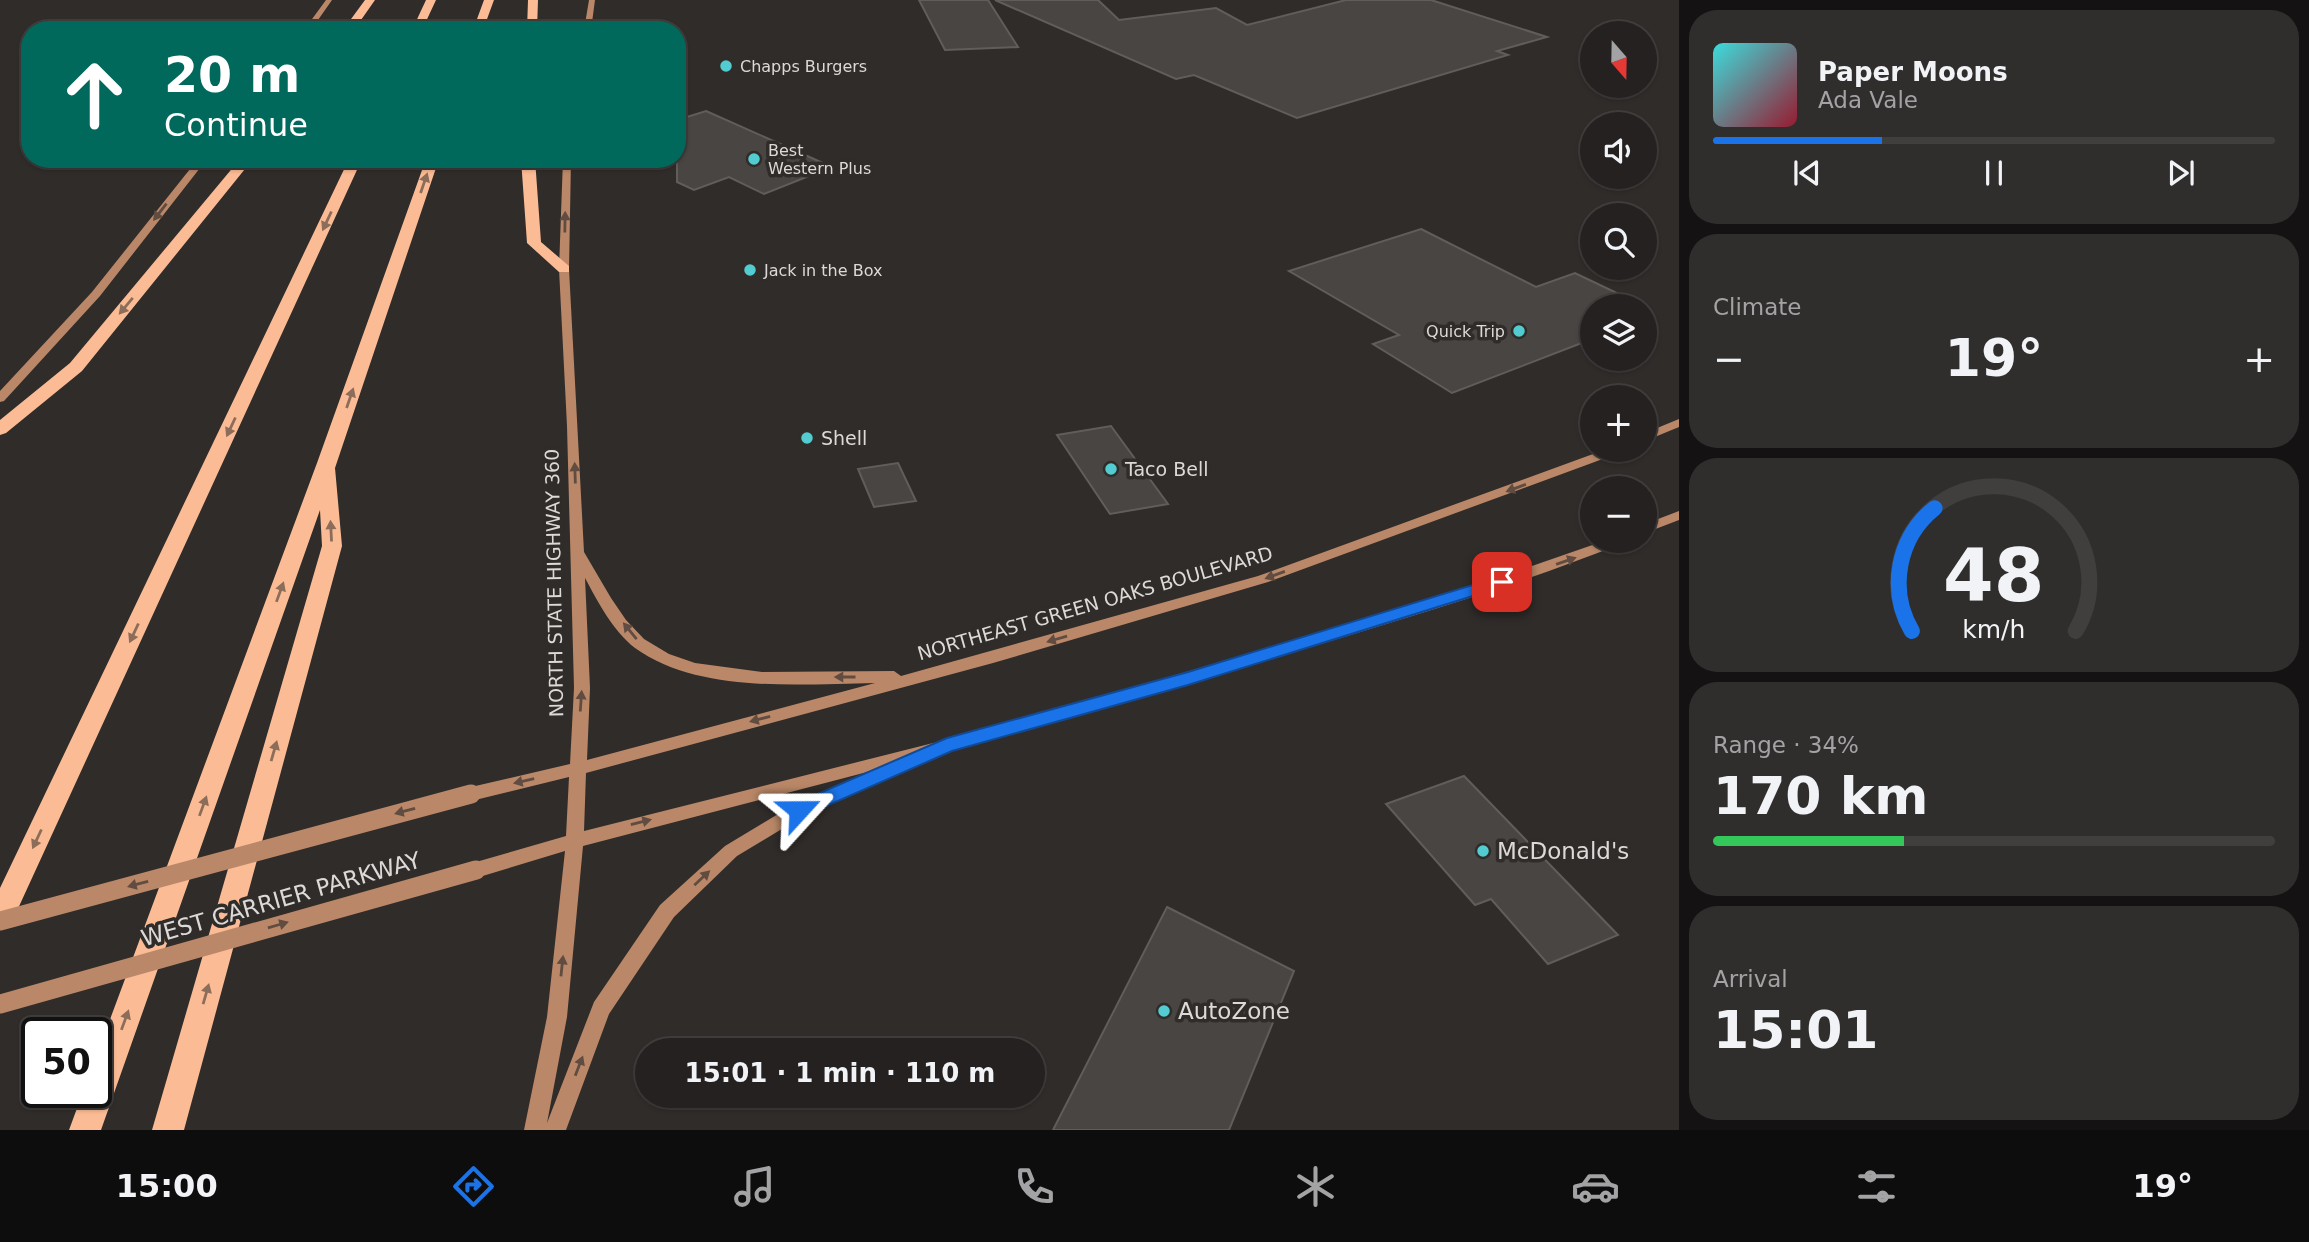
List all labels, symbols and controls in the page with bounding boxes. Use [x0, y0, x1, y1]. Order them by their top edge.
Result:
north arrow [1580, 21, 1657, 98]
map controls [1580, 21, 1657, 553]
text: 20 m [164, 47, 300, 104]
icon: ahead [49, 49, 140, 140]
place label: Chapps Burgers [740, 57, 867, 76]
text: Paper Moons [1818, 57, 2008, 87]
marker: Chapps Burgers [718, 58, 734, 74]
text: Ada Vale [1818, 87, 1918, 113]
text: Continue [164, 106, 308, 144]
button: sound [1580, 112, 1657, 189]
place label: Best Western Plus [768, 141, 871, 178]
marker: Best Western Plus [746, 151, 762, 167]
icon: previous [1788, 154, 1826, 192]
icon: pause [1975, 154, 2013, 192]
icon: next [2162, 154, 2200, 192]
one-way arrow [419, 173, 430, 194]
one-way arrow [153, 203, 168, 221]
button: search [1580, 203, 1657, 280]
one-way arrow [559, 210, 570, 232]
one-way arrow [322, 211, 333, 231]
place label: Jack in the Box [763, 261, 882, 280]
marker: Jack in the Box [742, 262, 758, 278]
button: layers [1580, 294, 1657, 371]
text: Climate [1713, 294, 1802, 320]
one-way arrow [118, 297, 133, 315]
place label: Quick Trip [1426, 322, 1505, 341]
marker: Quick Trip [1511, 323, 1527, 339]
text: 19° [1945, 328, 2043, 388]
text: − [1713, 337, 1745, 381]
text: + [2243, 337, 2275, 381]
button: + [1580, 385, 1657, 462]
one-way arrow [345, 387, 356, 408]
one-way arrow [225, 417, 236, 437]
place label: Shell [821, 427, 867, 449]
marker: Shell [799, 430, 815, 446]
street label: NORTH STATE HIGHWAY 360 [541, 449, 567, 717]
place label: Taco Bell [1124, 458, 1209, 480]
marker: Taco Bell [1103, 461, 1119, 477]
one-way arrow [569, 462, 580, 484]
button: − [1580, 476, 1657, 553]
one-way arrow [1506, 482, 1527, 493]
one-way arrow [325, 520, 336, 542]
text: 48 [1943, 533, 2045, 618]
street label: NORTHEAST GREEN OAKS BOULEVARD [915, 542, 1275, 664]
pin [1472, 552, 1532, 612]
one-way arrow [1555, 555, 1576, 565]
icon: arrive [1483, 563, 1521, 601]
one-way arrow [1264, 570, 1285, 581]
one-way arrow [275, 582, 286, 603]
text: km/h [1962, 615, 2026, 644]
one-way arrow [622, 622, 637, 640]
one-way arrow [128, 623, 140, 643]
one-way arrow [1046, 634, 1067, 644]
one-way arrow [833, 671, 855, 683]
one-way arrow [576, 689, 587, 711]
one-way arrow [750, 714, 771, 724]
text: Range · 34% [1713, 732, 1859, 758]
one-way arrow [269, 740, 280, 762]
text: 170 km [1713, 766, 1928, 826]
position arrow [762, 773, 836, 847]
one-way arrow [513, 776, 535, 787]
one-way arrow [197, 795, 208, 816]
one-way arrow [394, 807, 415, 817]
one-way arrow [630, 816, 652, 827]
one-way arrow [31, 829, 43, 849]
place label: McDonald's [1497, 838, 1629, 864]
marker: McDonald's [1475, 843, 1491, 859]
street label: WEST CARRIER PARKWAY [138, 846, 425, 951]
one-way arrow [693, 870, 711, 886]
one-way arrow [127, 879, 148, 889]
one-way arrow [268, 920, 289, 930]
one-way arrow [557, 955, 568, 977]
text: Arrival [1713, 966, 1788, 992]
one-way arrow [201, 982, 212, 1004]
place label: AutoZone [1178, 998, 1290, 1024]
text: 15:01 [1713, 1000, 1879, 1060]
marker: AutoZone [1156, 1003, 1172, 1019]
one-way arrow [120, 1009, 131, 1030]
speed limit sign: 50 [21, 1017, 112, 1108]
one-way arrow [574, 1056, 585, 1077]
text: 15:01 · 1 min · 110 m [685, 1058, 995, 1088]
icon: directions [449, 1162, 498, 1211]
icon: music [730, 1162, 779, 1211]
icon: phone [1010, 1162, 1059, 1211]
icon: climate [1291, 1162, 1340, 1211]
icon: car [1571, 1162, 1620, 1211]
icon: filters [1852, 1162, 1901, 1211]
text: 15:00 [116, 1167, 218, 1205]
text: 19° [2133, 1167, 2193, 1205]

